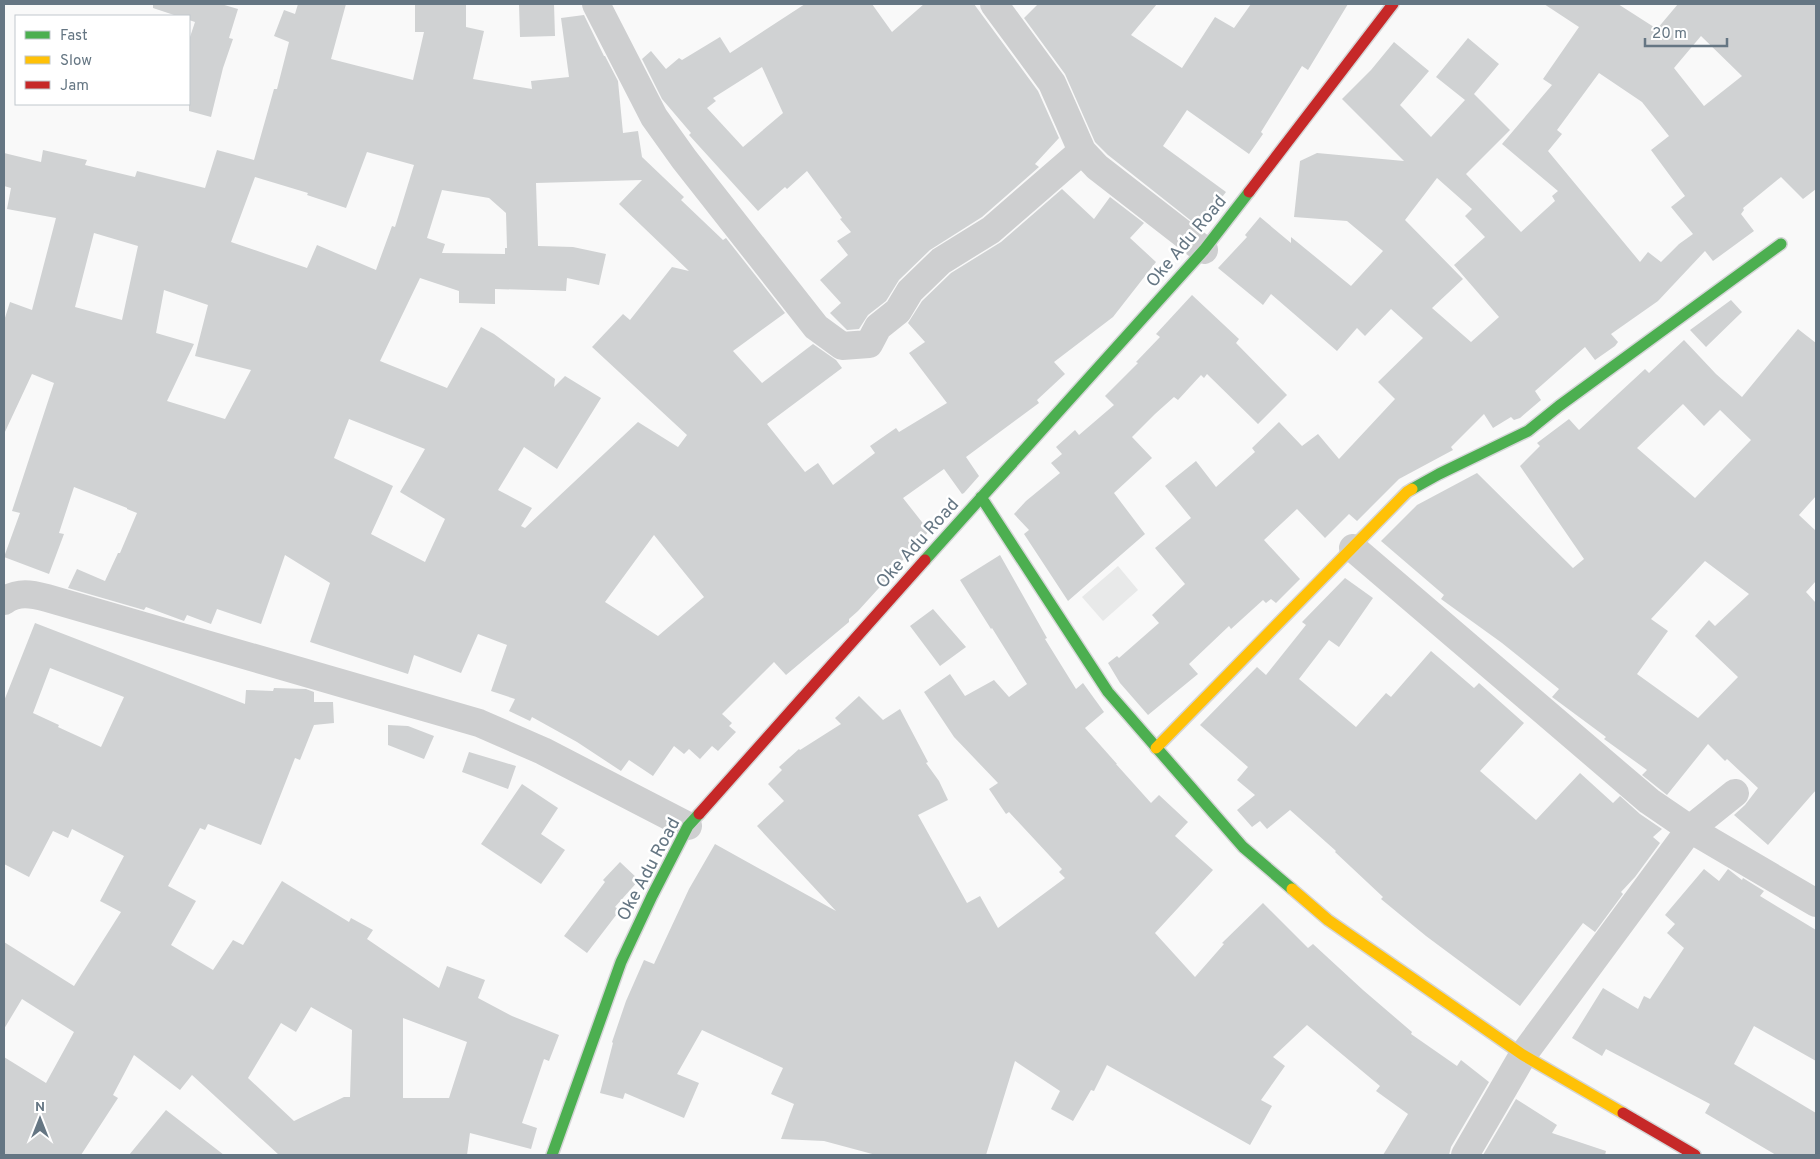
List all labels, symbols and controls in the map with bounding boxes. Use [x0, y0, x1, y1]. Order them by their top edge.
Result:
legend [15, 15, 190, 105]
scale bar [1645, 15, 1728, 47]
text: 20 m [1652, 25, 1687, 44]
text: Fast [60, 27, 88, 46]
text: Slow [60, 52, 92, 71]
text: Jam [60, 77, 89, 96]
street label: Oke Adu Road [1142, 191, 1232, 293]
street label: Oke Adu Road [872, 494, 965, 594]
street label: Oke Adu Road [613, 814, 686, 925]
north arrow [15, 1094, 65, 1144]
text: N [35, 1099, 45, 1116]

